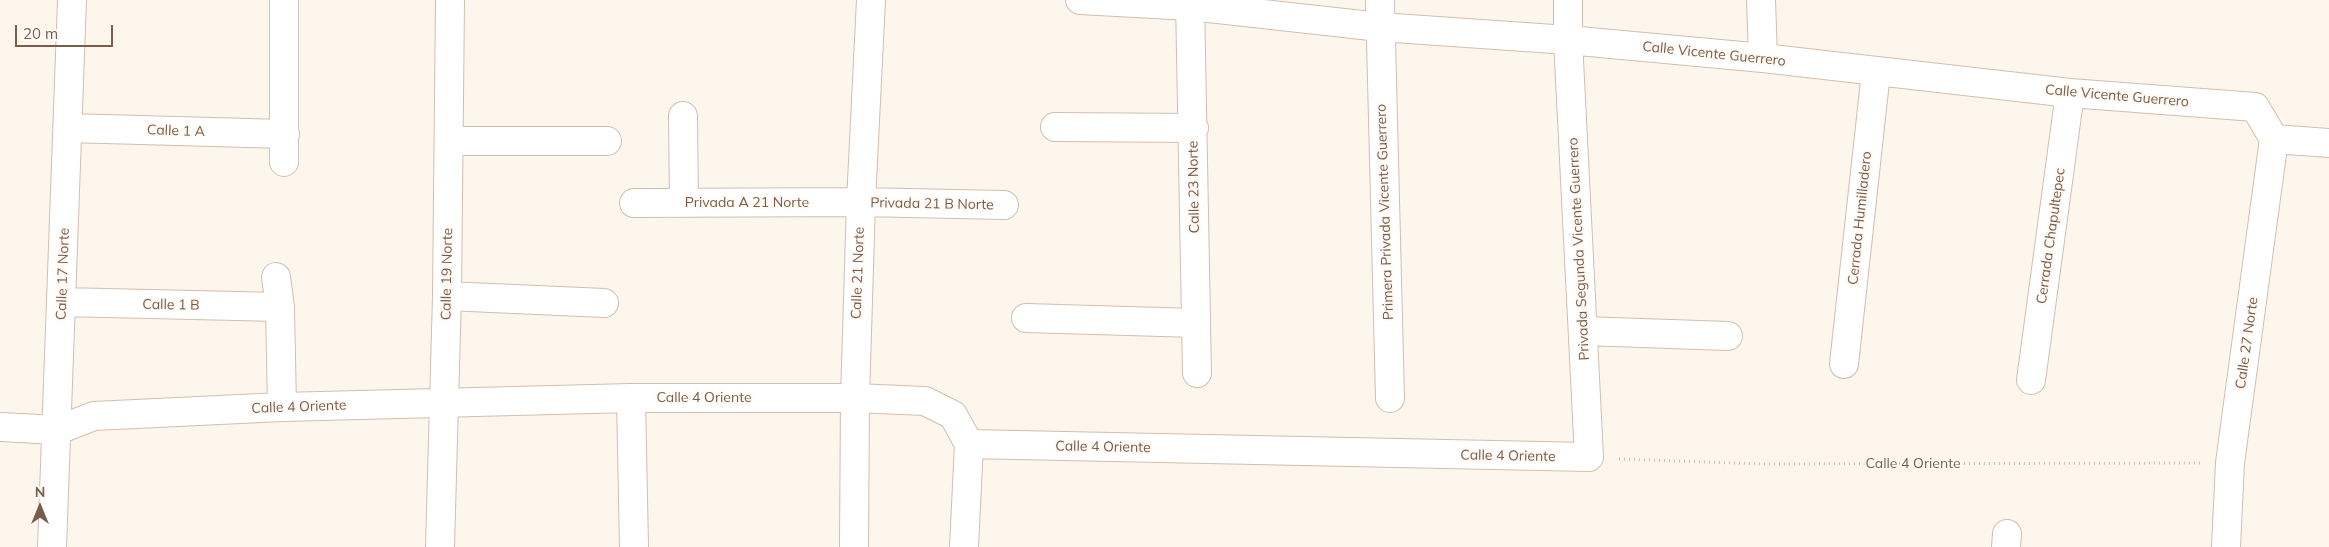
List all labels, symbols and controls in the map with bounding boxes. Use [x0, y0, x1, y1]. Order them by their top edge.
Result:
scale bar [18, 15, 115, 47]
text: 20 m [23, 24, 58, 43]
street label: Calle Vicente Guerrero [1641, 38, 1787, 70]
street label: Calle Vicente Guerrero [2044, 81, 2190, 111]
street label: Primera Privada Vicente Guerrero [1373, 104, 1397, 320]
street label: Calle 1 A [147, 122, 205, 140]
street label: Privada Segunda Vicente Guerrero [1565, 137, 1593, 361]
street label: Calle 23 Norte [1185, 141, 1203, 233]
street label: Cerrada Humilladero [1845, 150, 1875, 286]
street label: Cerrada Chapultepec [2033, 167, 2069, 305]
street label: Privada A 21 Norte [685, 195, 809, 211]
street label: Privada 21 B Norte [870, 195, 994, 213]
street label: Calle 21 Norte [848, 226, 868, 320]
street label: Calle 17 Norte [53, 227, 73, 321]
street label: Calle 19 Norte [438, 228, 456, 320]
street label: Calle 1 B [142, 296, 200, 314]
street label: Calle 27 Norte [2232, 296, 2262, 390]
street label: Calle 4 Oriente [656, 390, 752, 406]
street label: Calle 4 Oriente [251, 397, 347, 417]
street label: Calle 4 Oriente [1055, 438, 1151, 456]
street label: Calle 4 Oriente [1460, 447, 1556, 465]
street label: Calle 4 Oriente [1865, 456, 1961, 472]
north arrow [15, 482, 65, 532]
text: N [35, 483, 45, 501]

